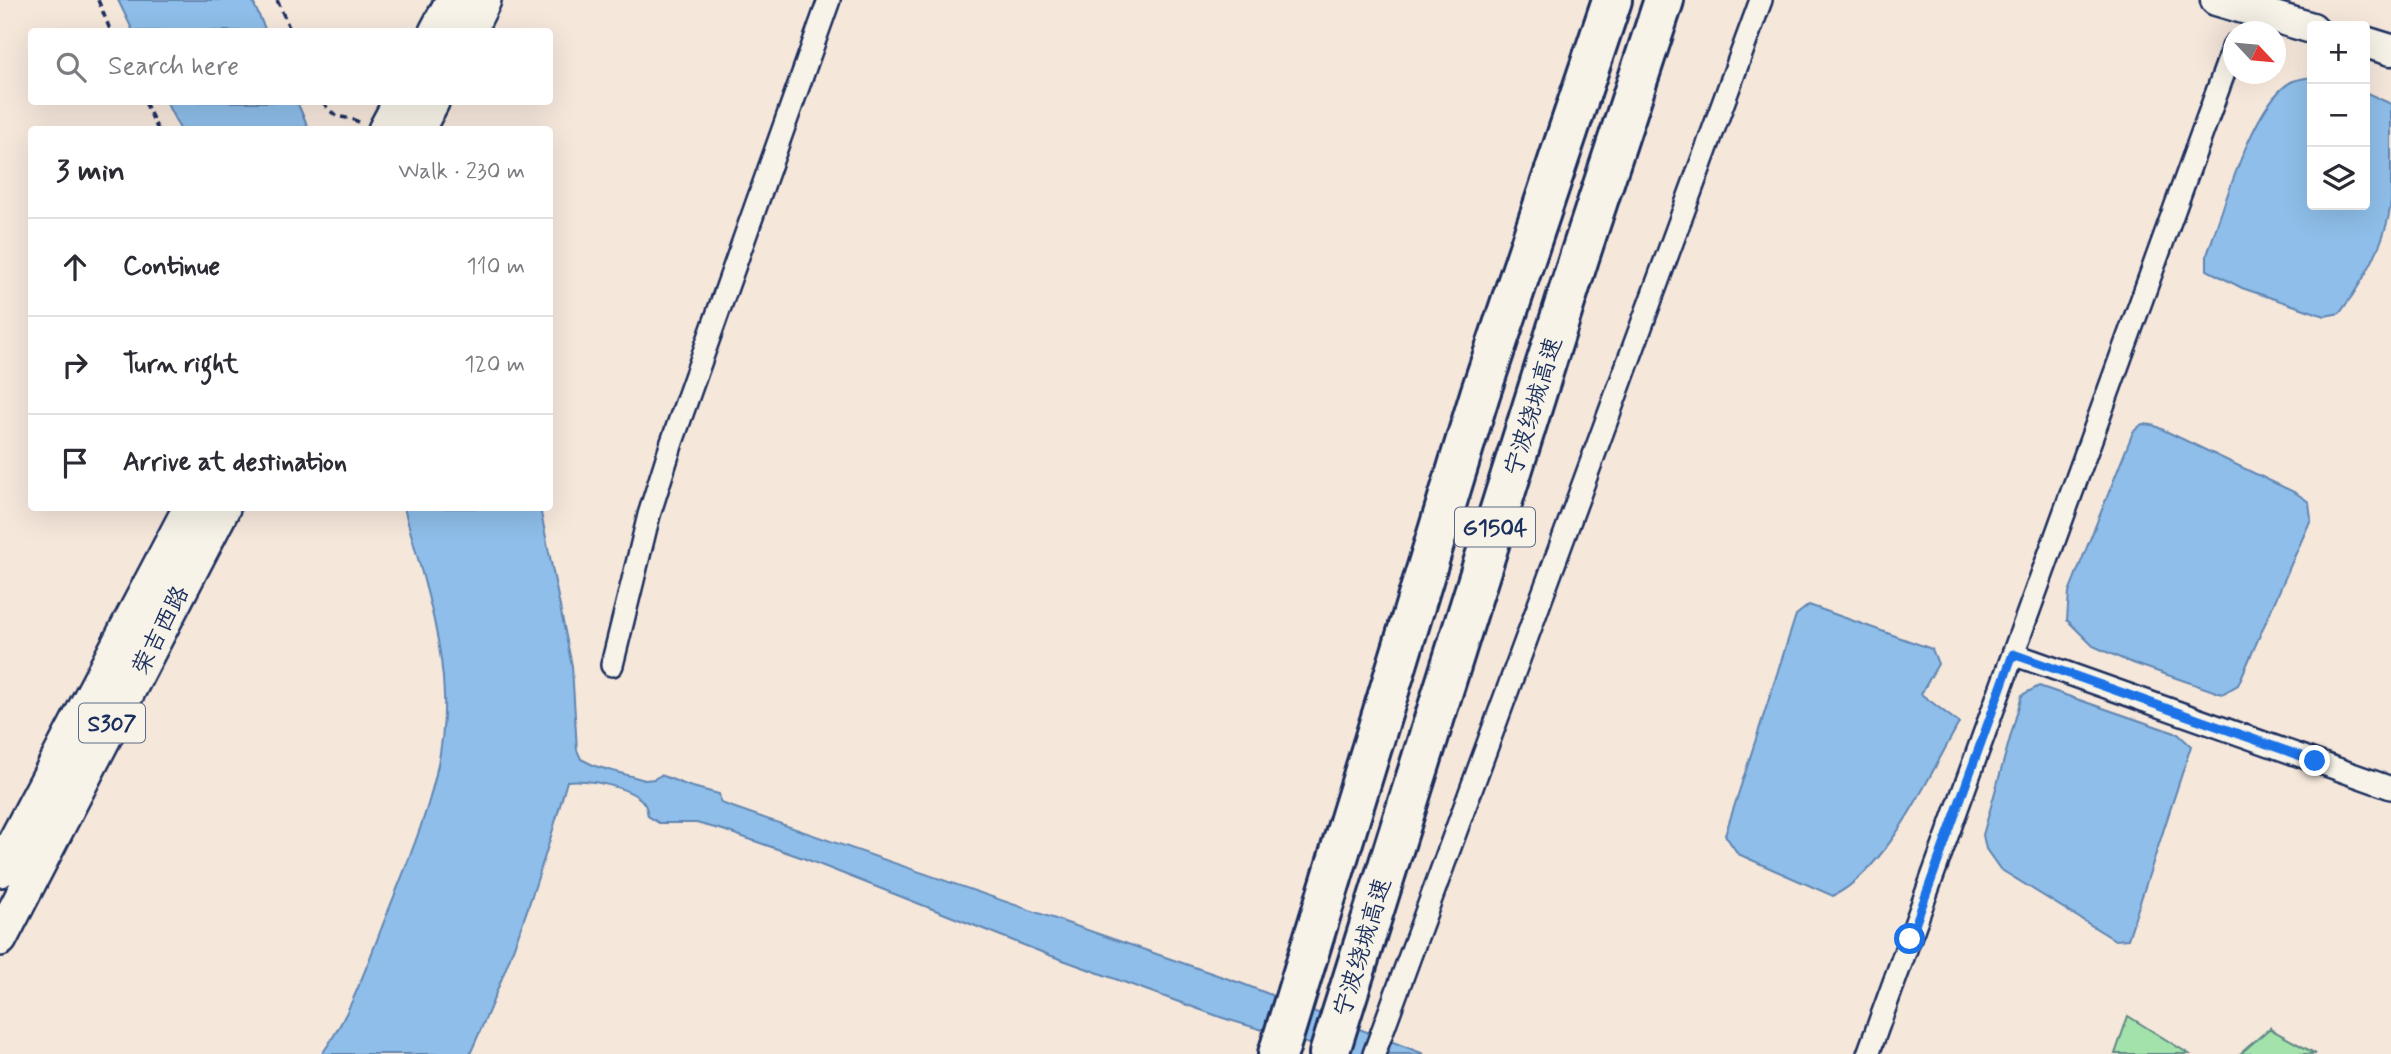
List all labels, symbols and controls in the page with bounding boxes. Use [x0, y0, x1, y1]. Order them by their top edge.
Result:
north arrow [2223, 21, 2286, 84]
map controls [2307, 21, 2370, 210]
button: + [2307, 21, 2370, 84]
search box [28, 28, 553, 105]
icon: search [52, 48, 90, 86]
text: Search here [108, 50, 239, 84]
button: − [2307, 84, 2370, 147]
button: layers [2307, 147, 2370, 210]
text: 3 min [56, 152, 125, 191]
text: Walk · 230 m [398, 157, 525, 187]
icon: ahead [56, 248, 94, 286]
text: Continue [123, 250, 220, 284]
text: 110 m [466, 252, 525, 282]
street label: 宁波绕城高速 [1499, 333, 1570, 480]
icon: right [56, 346, 94, 384]
text: Turn right [123, 348, 239, 382]
text: 120 m [464, 350, 525, 380]
icon: arrive [56, 444, 94, 482]
text: Arrive at destination [123, 446, 347, 480]
road number: G1504 [1455, 508, 1535, 547]
street label: 荣吉西路 [126, 581, 197, 680]
road number: S307 [79, 704, 145, 743]
route end [2299, 745, 2330, 776]
street label: 宁波绕城高速 [1328, 874, 1399, 1021]
route start [1894, 923, 1925, 954]

